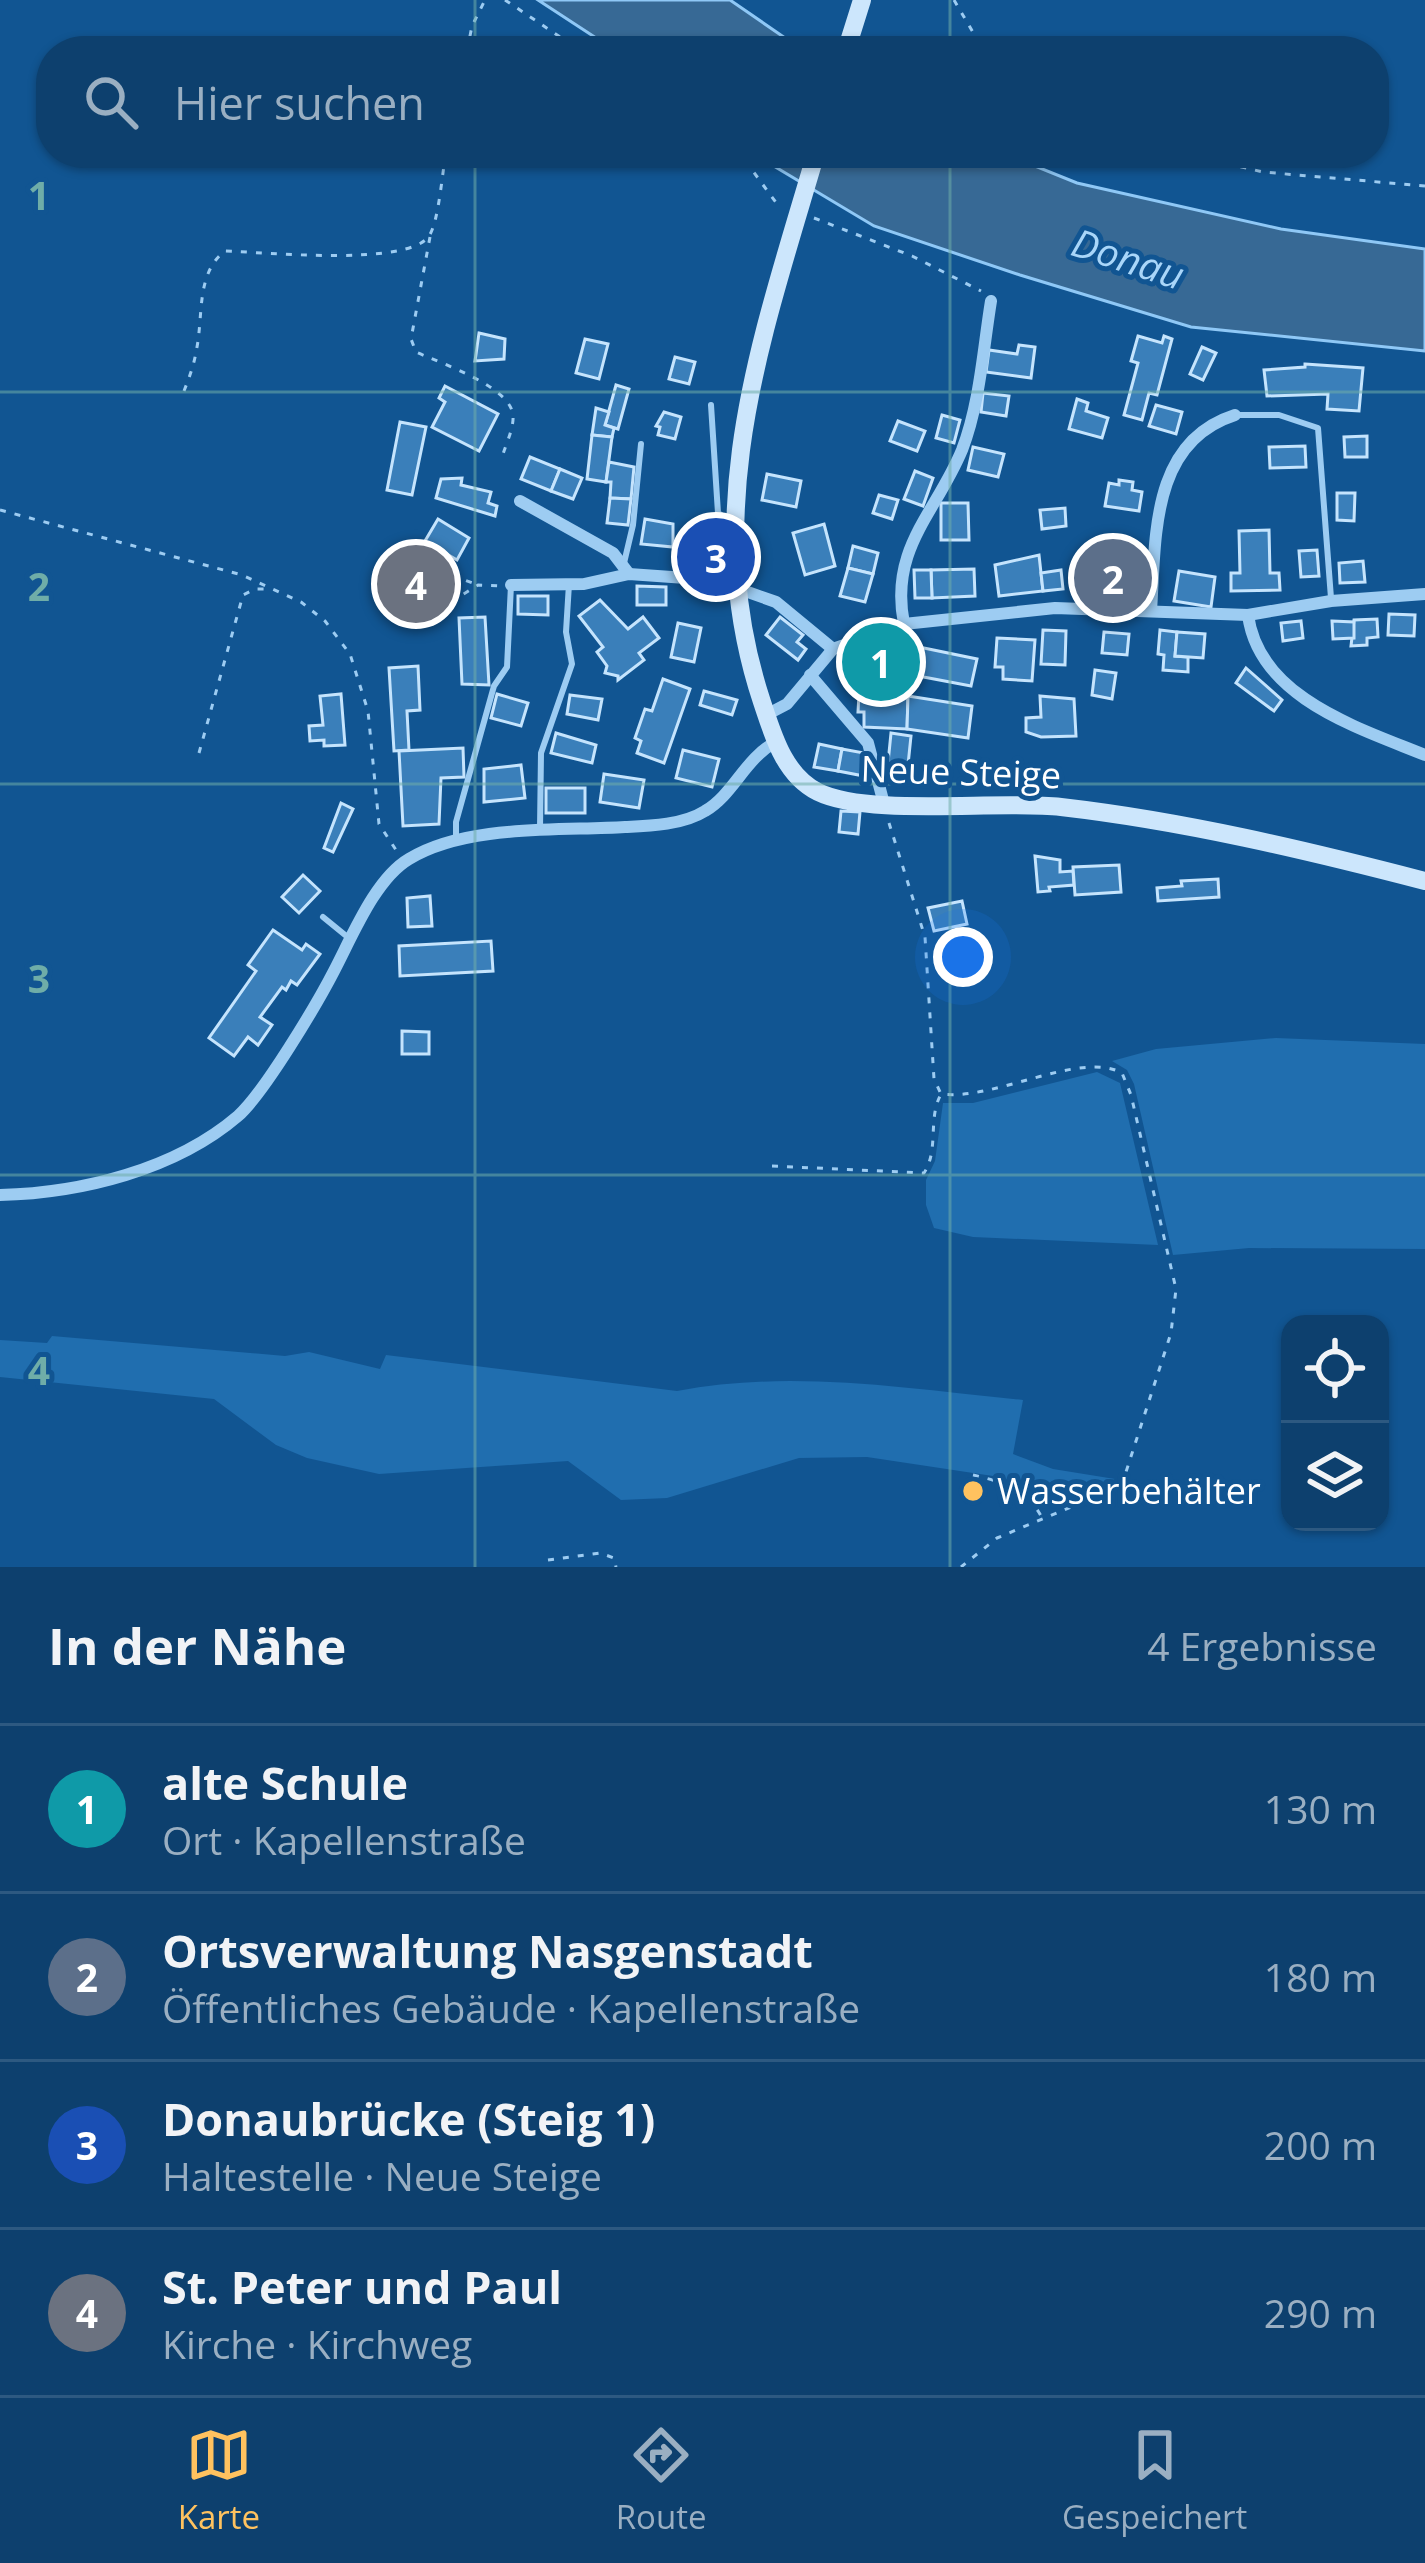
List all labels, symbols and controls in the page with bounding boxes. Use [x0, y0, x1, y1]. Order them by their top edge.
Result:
search box [36, 36, 1389, 168]
icon: search [78, 69, 144, 135]
text: Hier suchen [174, 72, 425, 133]
text: 1 [28, 168, 50, 221]
water label: Donau [1066, 215, 1191, 301]
pin: 3 [677, 512, 755, 602]
pin: 2 [1074, 533, 1152, 623]
pin: 4 [377, 539, 455, 629]
text: 2 [28, 559, 50, 612]
pin: 1 [842, 617, 920, 707]
street label: Neue Steige [860, 744, 1062, 799]
your location [933, 927, 993, 987]
text: 3 [28, 951, 50, 1004]
map controls [1281, 1315, 1389, 1531]
button: locate [1281, 1315, 1389, 1423]
text: 4 [28, 1343, 50, 1396]
button: layers [1281, 1423, 1389, 1531]
place label: Wasserbehälter [997, 1466, 1261, 1515]
marker: Wasserbehälter [960, 1478, 986, 1504]
text: In der Nähe [48, 1610, 346, 1680]
text: 4 Ergebnisse [1147, 1619, 1377, 1672]
text: alte Schule [162, 1752, 408, 1813]
text: 1 [76, 1782, 98, 1835]
text: 130 m [1264, 1782, 1377, 1835]
text: Ort · Kapellenstraße [162, 1813, 526, 1866]
text: Ortsverwaltung Nasgenstadt [162, 1920, 813, 1981]
text: 2 [76, 1950, 98, 2003]
text: 180 m [1264, 1950, 1377, 2003]
text: Öffentliches Gebäude · Kapellenstraße [162, 1981, 860, 2034]
text: Donaubrücke (Steig 1) [162, 2088, 655, 2149]
text: 3 [76, 2118, 98, 2171]
text: 200 m [1264, 2118, 1377, 2171]
text: Haltestelle · Neue Steige [162, 2149, 602, 2202]
text: St. Peter und Paul [162, 2256, 562, 2317]
text: 4 [76, 2286, 98, 2339]
text: 290 m [1264, 2286, 1377, 2339]
text: Kirche · Kirchweg [162, 2317, 472, 2370]
tab: Karte [178, 2422, 260, 2539]
tab: Route [616, 2422, 706, 2539]
tab: Gespeichert [1062, 2422, 1247, 2539]

